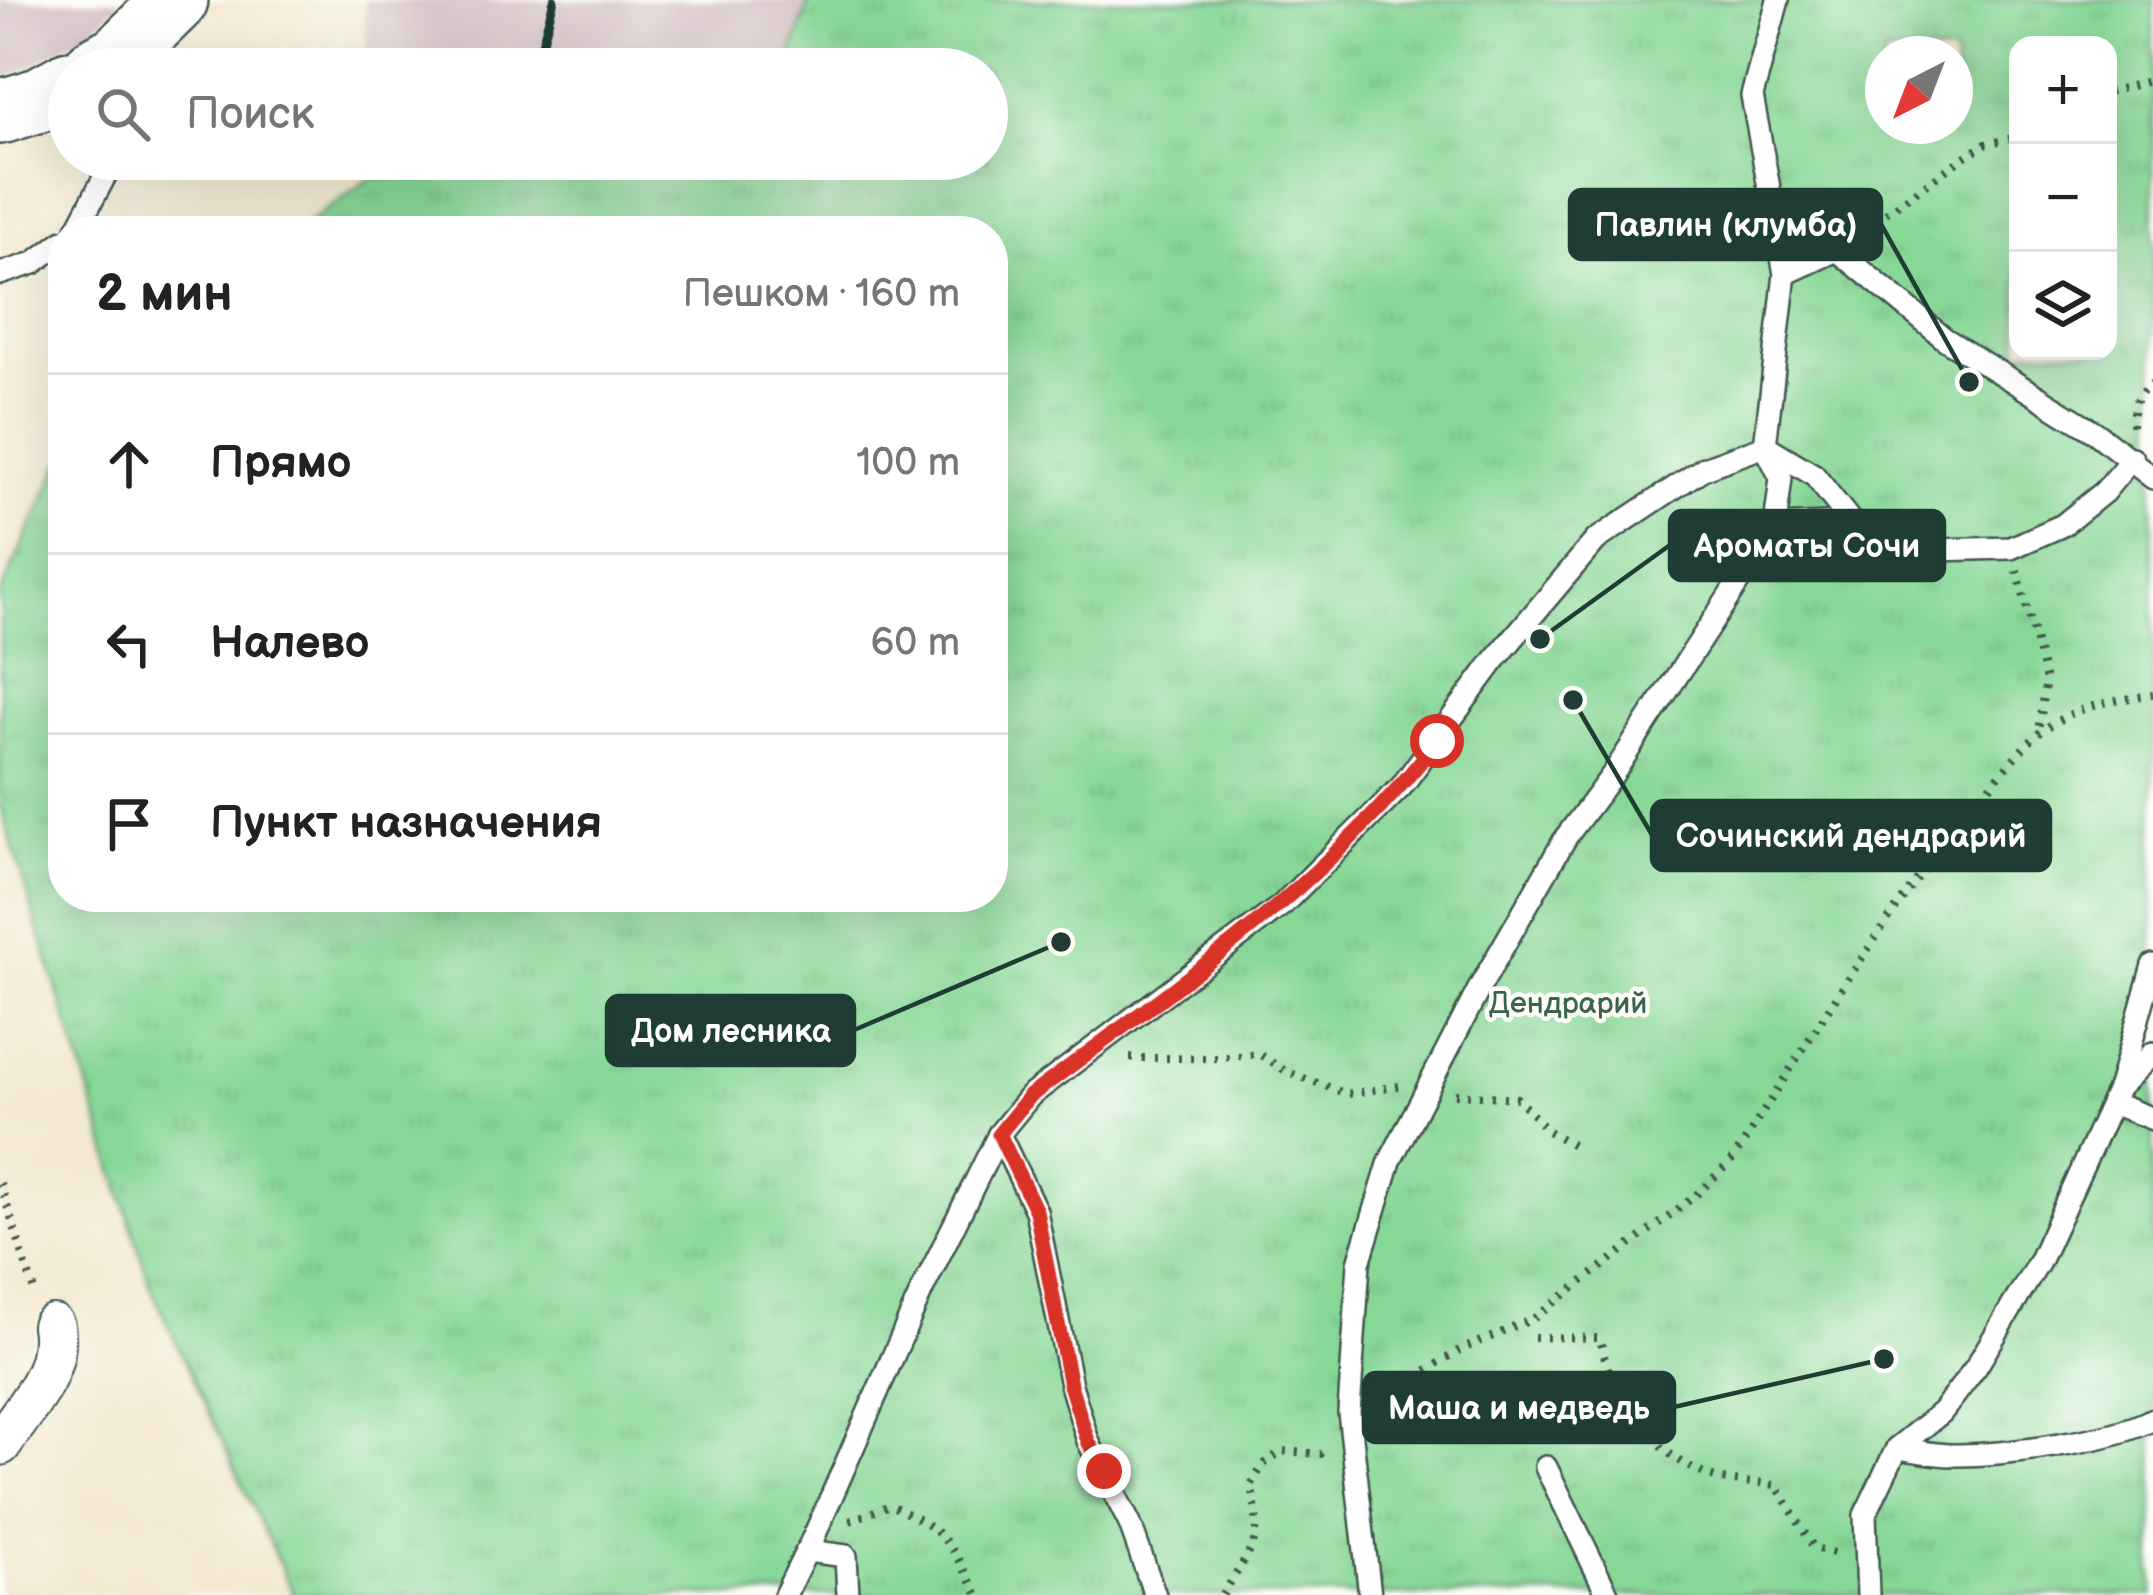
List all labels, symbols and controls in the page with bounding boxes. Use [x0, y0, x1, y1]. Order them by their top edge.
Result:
north arrow [1865, 36, 1973, 144]
map controls [2009, 36, 2117, 360]
button: + [2009, 36, 2117, 144]
search box [48, 48, 1008, 180]
icon: search [90, 81, 156, 147]
text: Поиск [186, 87, 314, 142]
button: − [2009, 144, 2117, 252]
callout: Павлин (клумба) [1570, 190, 1881, 259]
text: Павлин (клумба) [1594, 206, 1858, 246]
button: layers [2009, 252, 2117, 360]
text: 2 мин [96, 264, 233, 325]
text: Пешком · 160 m [683, 271, 960, 318]
icon: ahead [96, 431, 162, 497]
text: Прямо [210, 436, 351, 491]
text: 100 m [856, 440, 960, 487]
callout: Ароматы Сочи [1670, 511, 1944, 580]
text: Ароматы Сочи [1693, 527, 1920, 567]
icon: left [96, 611, 162, 677]
text: Налево [210, 616, 369, 671]
text: 60 m [870, 620, 960, 667]
route start [1410, 714, 1464, 768]
icon: arrive [96, 791, 162, 857]
text: Пункт назначения [210, 796, 602, 851]
callout: Сочинский дендрарий [1652, 801, 2050, 870]
text: Сочинский дендрарий [1676, 817, 2026, 857]
park label: Дендрарий [1489, 986, 1647, 1022]
callout: Дом лесника [607, 996, 854, 1065]
text: Дом лесника [631, 1012, 832, 1052]
callout: Маша и медведь [1364, 1373, 1674, 1442]
text: Маша и медведь [1388, 1389, 1650, 1429]
route end [1077, 1444, 1131, 1498]

